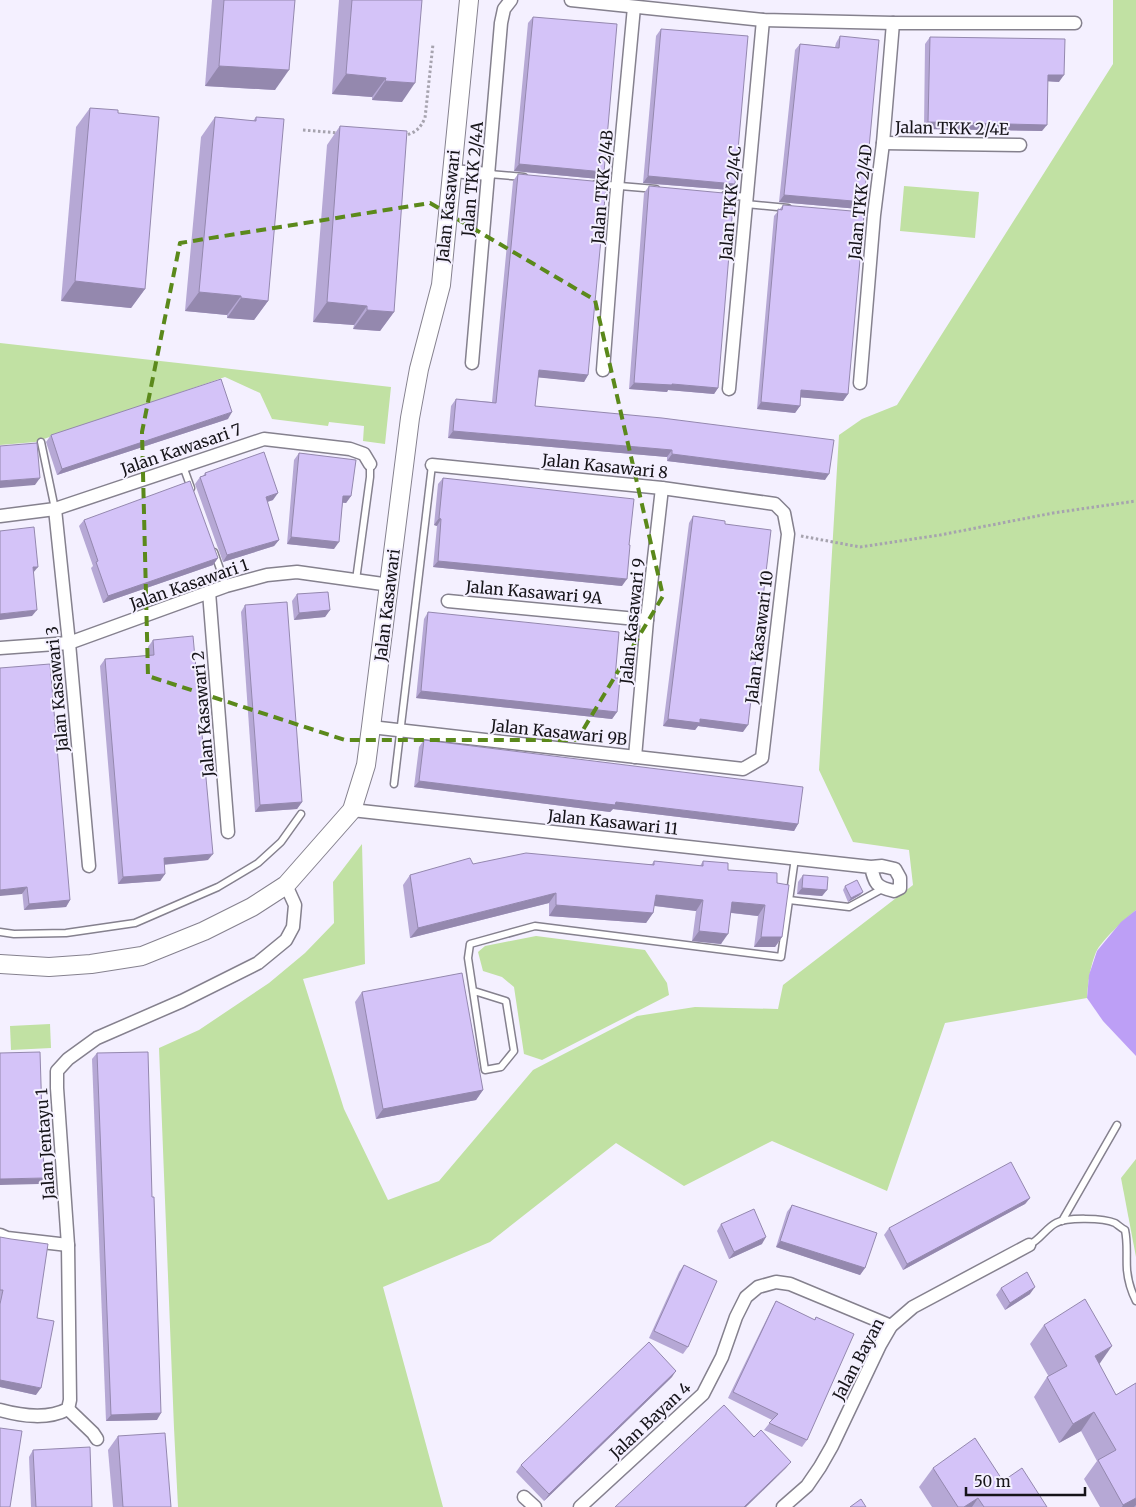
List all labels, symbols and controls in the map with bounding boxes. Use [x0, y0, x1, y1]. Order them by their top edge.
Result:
street label: Jalan TKK 2/4E [894, 117, 1010, 139]
street label: Jalan TKK 2/4A [457, 120, 487, 238]
street label: Jalan TKK 2/4B [587, 129, 617, 246]
street label: Jalan TKK 2/4D [844, 143, 876, 262]
street label: Jalan TKK 2/4C [715, 145, 745, 262]
street label: Jalan Kasawari [432, 149, 464, 264]
street label: Jalan Kawasari 7 [117, 419, 244, 479]
street label: Jalan Kasawari 8 [540, 449, 669, 483]
street label: Jalan Kasawari [370, 548, 404, 663]
street label: Jalan Kasawari 1 [126, 554, 251, 614]
street label: Jalan Kasawari 9 [615, 557, 649, 686]
street label: Jalan Kasawari 10 [741, 569, 777, 706]
street label: Jalan Kasawari 9A [464, 576, 604, 608]
street label: Jalan Kasawari 3 [42, 625, 73, 754]
street label: Jalan Kasawari 2 [188, 650, 219, 779]
street label: Jalan Kasawari 9B [489, 715, 628, 749]
street label: Jalan Kasawari 11 [546, 805, 679, 839]
street label: Jalan Jentayu 1 [31, 1088, 59, 1201]
street label: Jalan Bayan [828, 1314, 888, 1404]
street label: Jalan Bayan 4 [605, 1377, 695, 1463]
scale bar [966, 1464, 1085, 1496]
text: 50 m [974, 1472, 1011, 1491]

